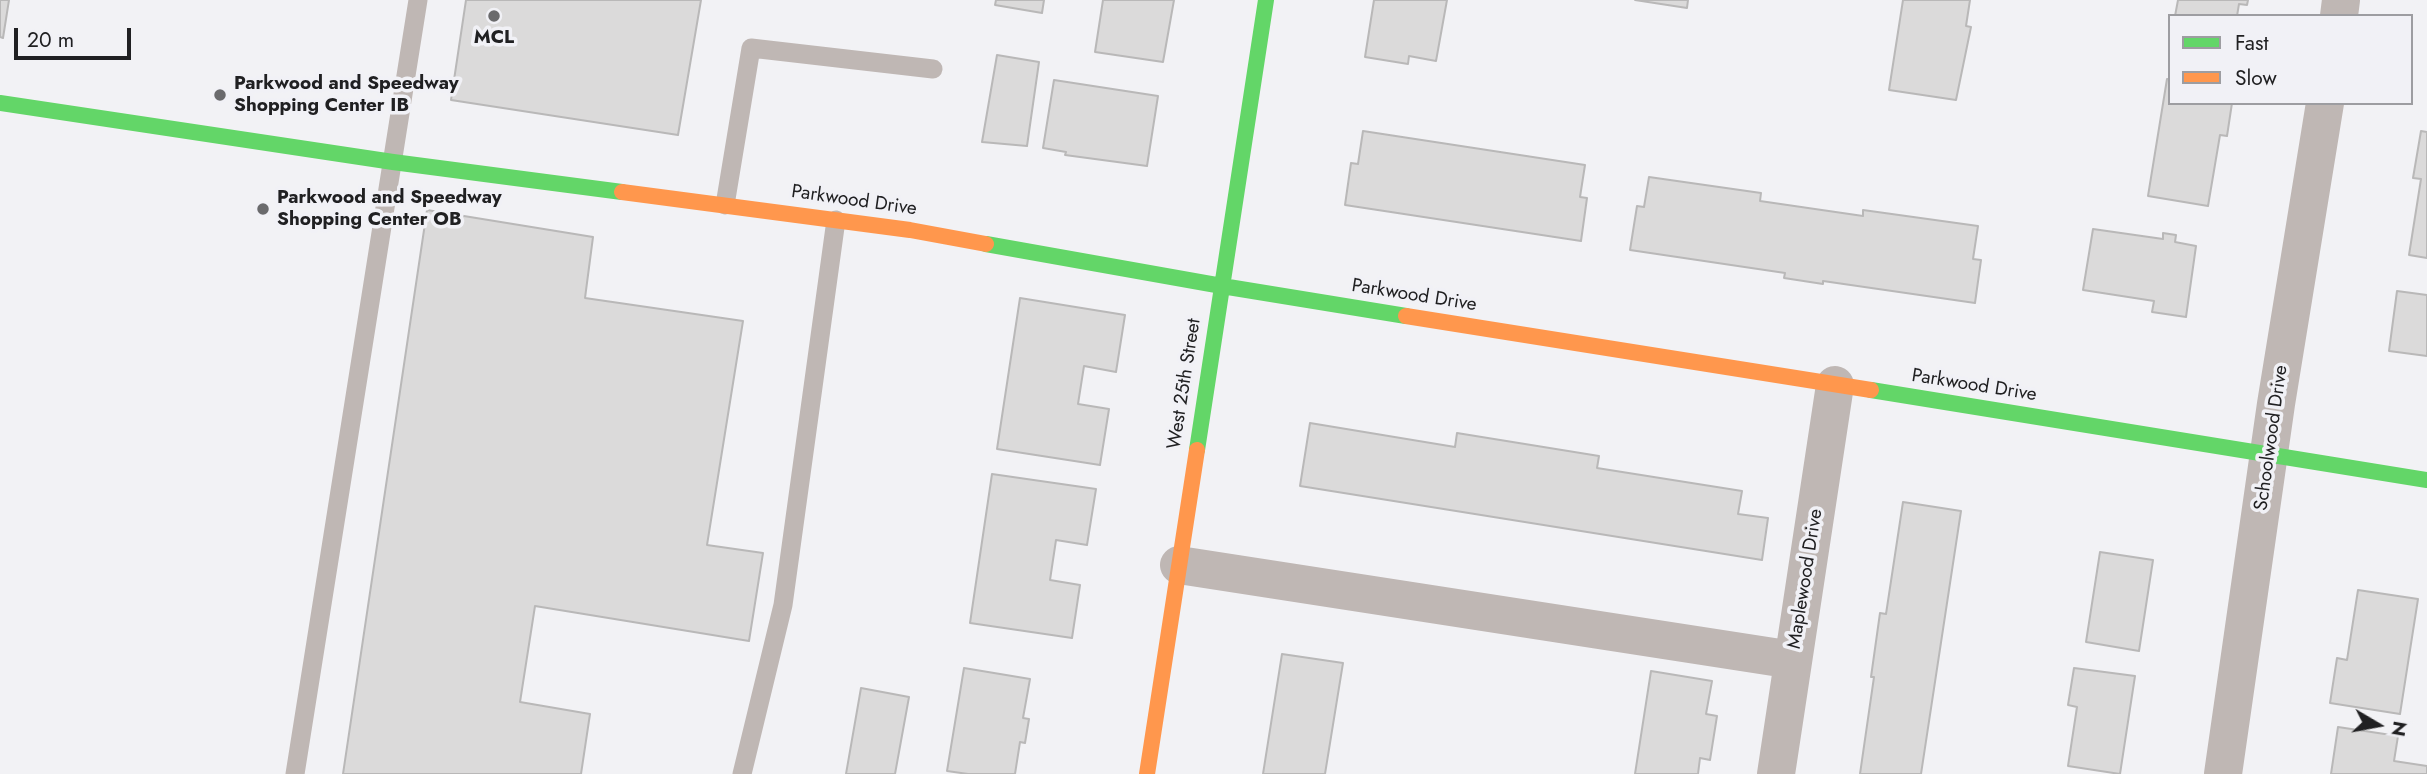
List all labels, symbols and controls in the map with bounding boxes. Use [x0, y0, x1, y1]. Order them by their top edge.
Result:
marker: MCL [486, 8, 502, 24]
scale bar [18, 14, 135, 58]
legend [2168, 14, 2413, 105]
text: 20 m [27, 25, 74, 55]
place label: MCL [474, 27, 514, 49]
text: Fast [2235, 28, 2268, 58]
text: Slow [2235, 63, 2277, 93]
place label: Parkwood and Speedway Shopping Center IB [234, 73, 459, 117]
marker: Parkwood and Speedway Shopping Center IB [212, 87, 228, 103]
street label: Parkwood Drive [790, 181, 918, 221]
place label: Parkwood and Speedway Shopping Center OB [277, 187, 502, 231]
marker: Parkwood and Speedway Shopping Center OB [255, 201, 271, 217]
street label: Parkwood Drive [1350, 275, 1478, 317]
street label: West 25th Street [1163, 317, 1207, 451]
street label: Schoolwood Drive [2251, 364, 2293, 512]
street label: Parkwood Drive [1910, 365, 2038, 407]
street label: Maplewood Drive [1784, 507, 1828, 651]
north arrow [2343, 690, 2413, 760]
text: N [2385, 719, 2414, 739]

